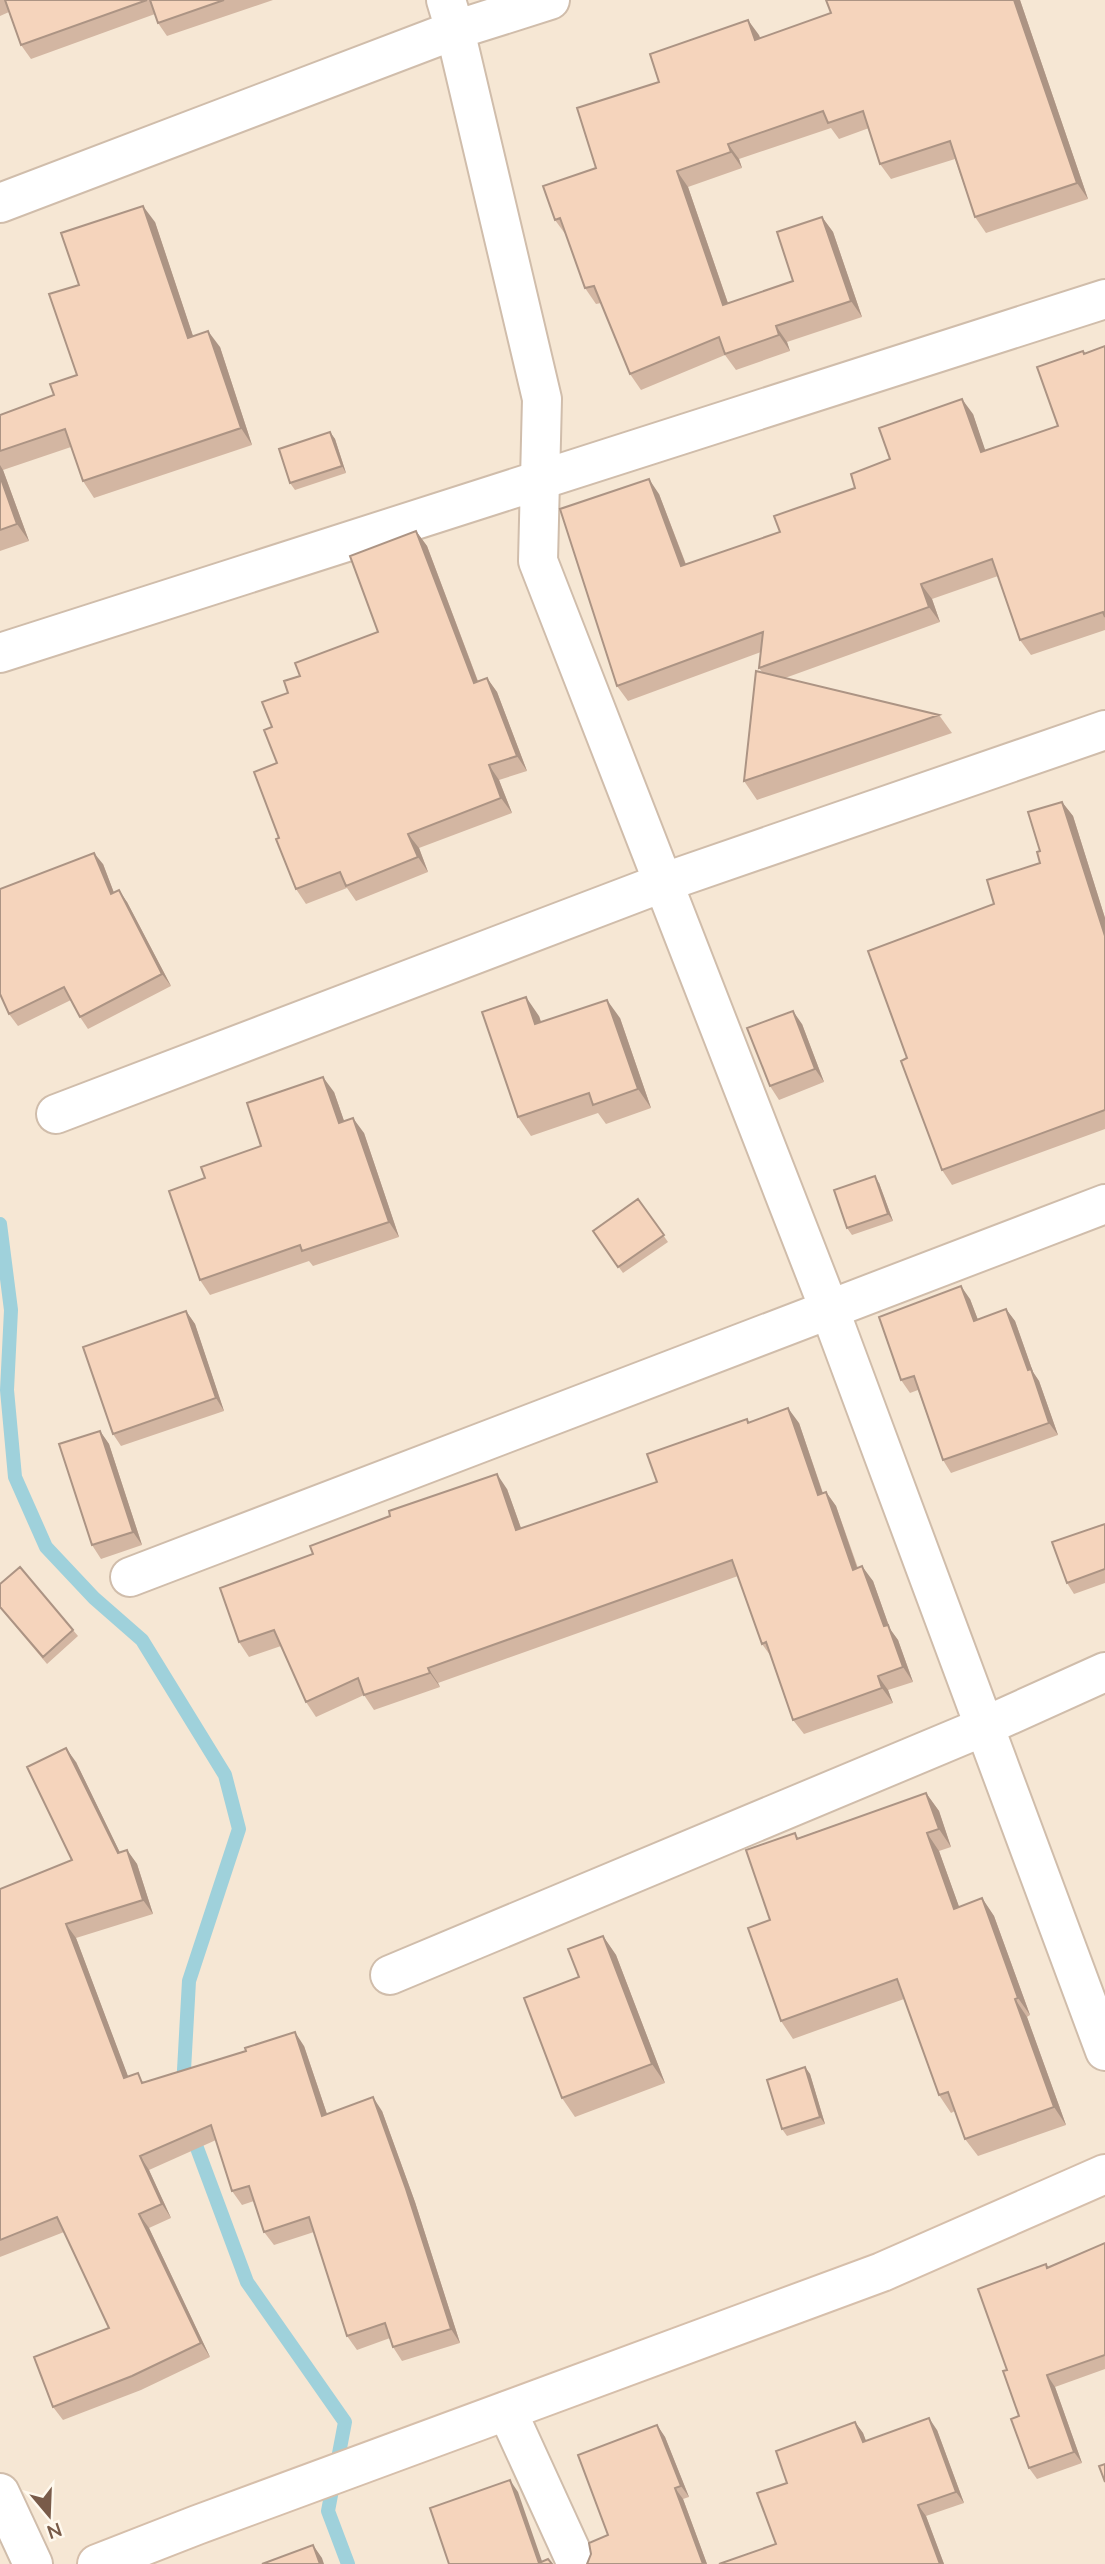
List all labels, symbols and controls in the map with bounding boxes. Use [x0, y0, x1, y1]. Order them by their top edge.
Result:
north arrow [14, 2480, 84, 2550]
text: N [43, 2516, 65, 2545]

